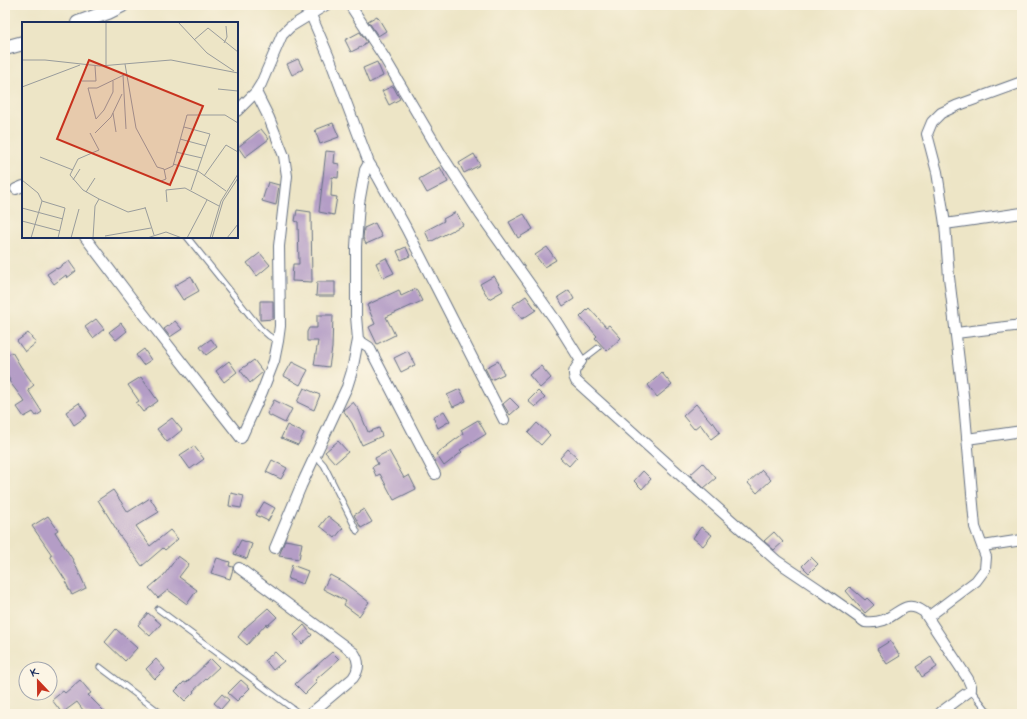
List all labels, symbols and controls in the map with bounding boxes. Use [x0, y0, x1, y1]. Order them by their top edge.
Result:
inset map [22, 22, 238, 238]
north arrow [18, 661, 58, 701]
text: K [28, 665, 41, 681]

